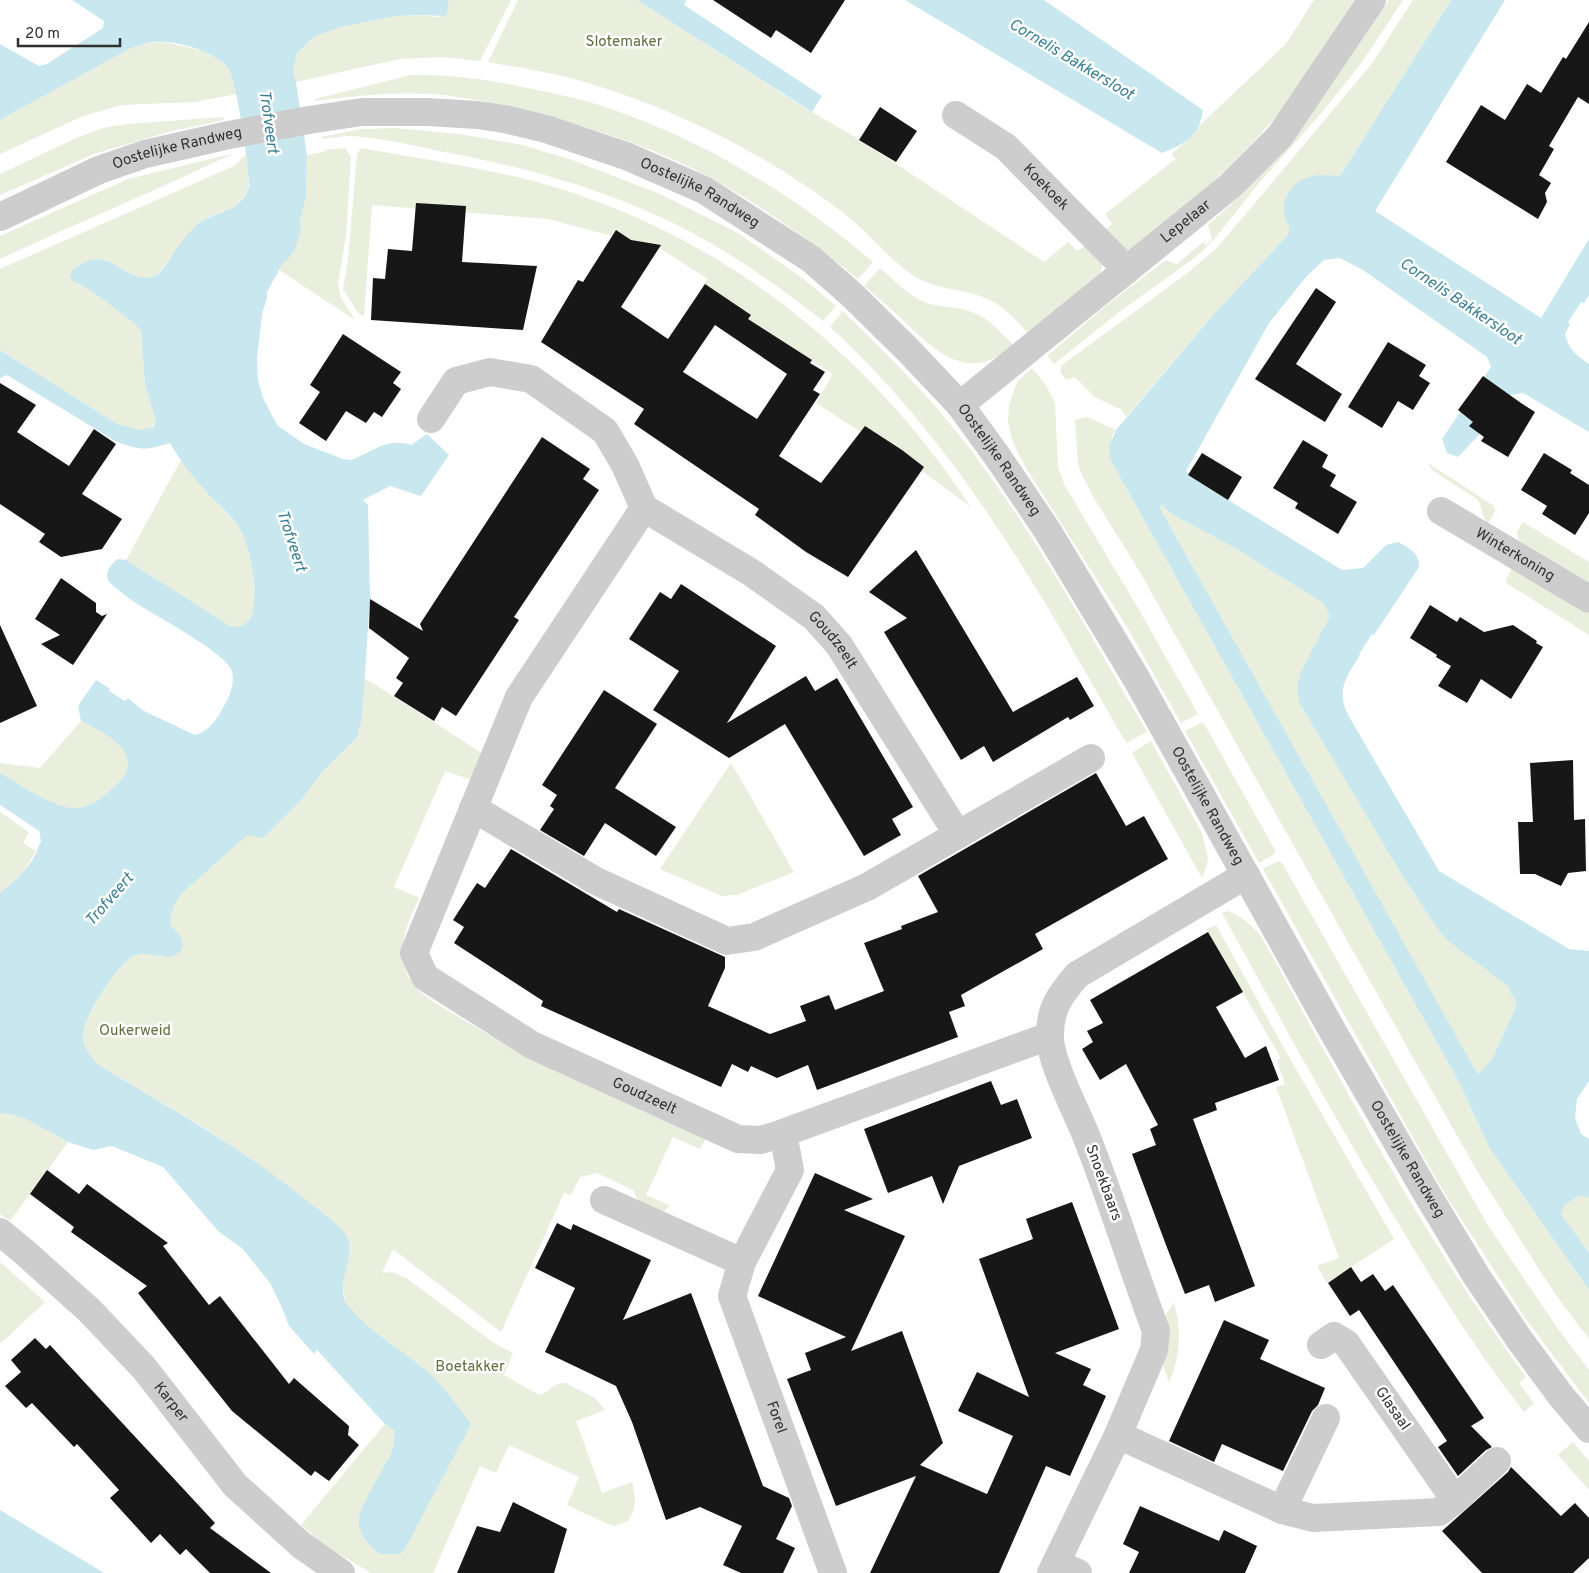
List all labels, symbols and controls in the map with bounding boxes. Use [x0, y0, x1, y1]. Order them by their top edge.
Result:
scale bar [18, 15, 120, 47]
water label: Cornelis Bakkersloot [1005, 15, 1138, 106]
text: 20 m [25, 25, 60, 44]
park label: Slotemaker [585, 33, 663, 52]
water label: Trofveert [254, 89, 283, 156]
street label: Oostelijke Randweg [110, 123, 244, 174]
street label: Oostelijke Randweg [637, 154, 763, 233]
street label: Koekoek [1018, 160, 1073, 215]
street label: Lepelaar [1157, 196, 1215, 248]
water label: Cornelis Bakkersloot [1395, 254, 1526, 351]
street label: Oostelijke Randweg [953, 400, 1045, 520]
water label: Trofveert [272, 508, 311, 576]
street label: Winterkoning [1472, 524, 1558, 586]
street label: Goudzeelt [804, 607, 861, 673]
street label: Oostelijke Randweg [1167, 743, 1248, 869]
water label: Trofveert [82, 868, 139, 931]
park label: Oukerweid [99, 1022, 171, 1041]
street label: Goudzeelt [609, 1073, 680, 1119]
street label: Oostelijke Randweg [1365, 1097, 1449, 1222]
street label: Snoekbaars [1080, 1142, 1126, 1224]
park label: Boetakker [435, 1358, 505, 1377]
street label: Karper [149, 1378, 193, 1427]
street label: Glasaal [1370, 1384, 1414, 1434]
street label: Forel [762, 1399, 791, 1436]

